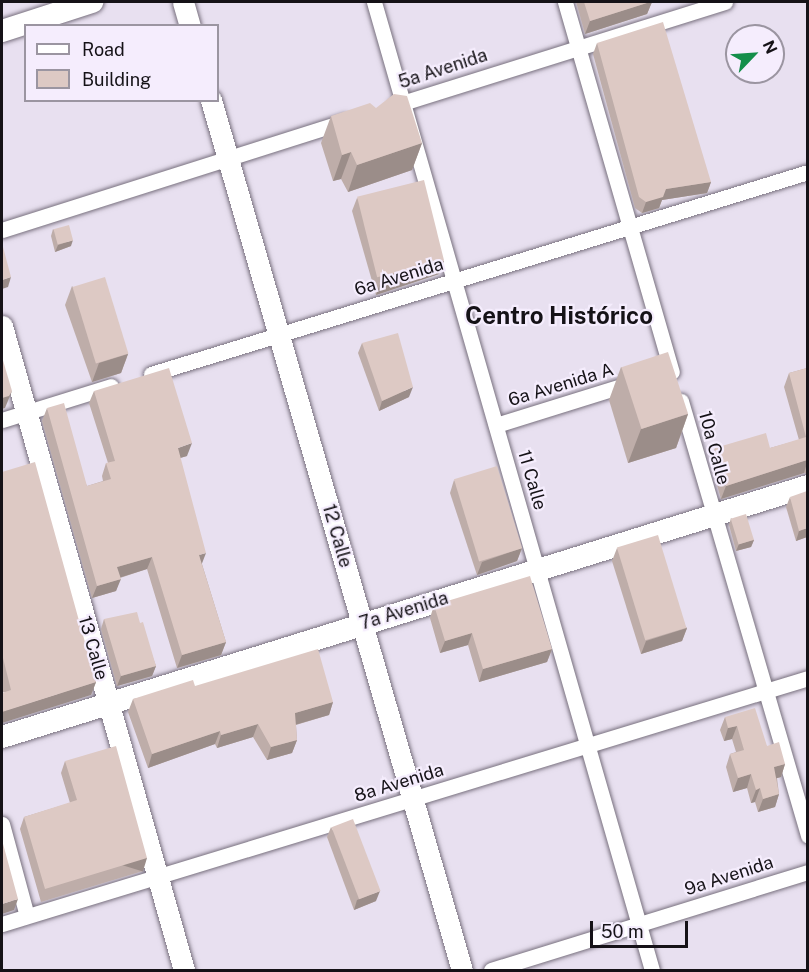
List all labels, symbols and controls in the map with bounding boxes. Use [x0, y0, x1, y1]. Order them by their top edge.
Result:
legend [24, 24, 219, 102]
north arrow [725, 24, 785, 84]
text: N [759, 37, 781, 57]
text: Road [82, 39, 125, 60]
street label: 5a Avenida [396, 44, 490, 94]
text: Building [82, 69, 151, 90]
street label: 6a Avenida [352, 253, 446, 301]
district label: Centro Histórico [465, 302, 653, 330]
street label: 6a Avenida A [506, 359, 616, 411]
street label: 10a Calle [694, 409, 734, 487]
street label: 11 Calle [513, 447, 551, 513]
street label: 12 Calle [318, 502, 356, 570]
street label: 7a Avenida [357, 587, 451, 635]
street label: 13 Calle [74, 613, 112, 683]
street label: 8a Avenida [352, 759, 446, 807]
street label: 9a Avenida [682, 852, 776, 900]
scale bar [593, 909, 690, 947]
text: 50 m [601, 921, 644, 942]

